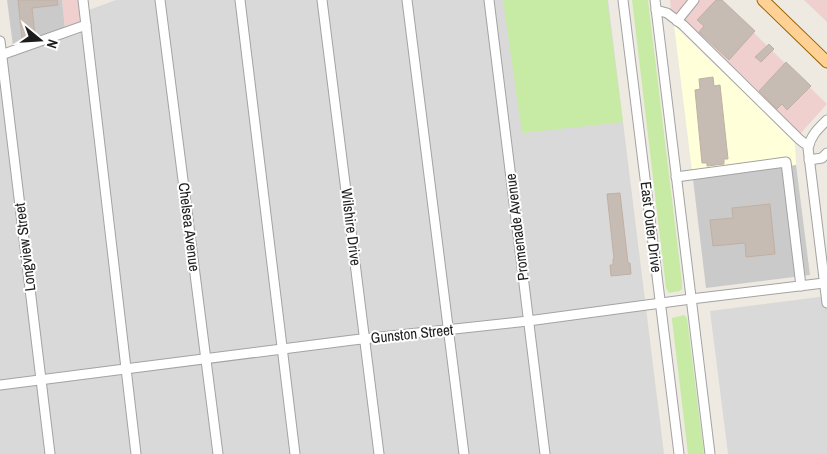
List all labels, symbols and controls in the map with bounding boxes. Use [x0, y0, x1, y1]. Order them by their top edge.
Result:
north arrow [15, 15, 65, 65]
text: N [43, 37, 62, 51]
street label: Promenade Avenue [499, 172, 533, 282]
street label: East Outer Drive [635, 180, 668, 274]
street label: Chelsea Avenue [174, 181, 205, 273]
street label: Wilshire Drive [336, 187, 367, 267]
street label: Longview Street [9, 201, 40, 292]
street label: Gunston Street [370, 319, 455, 348]

